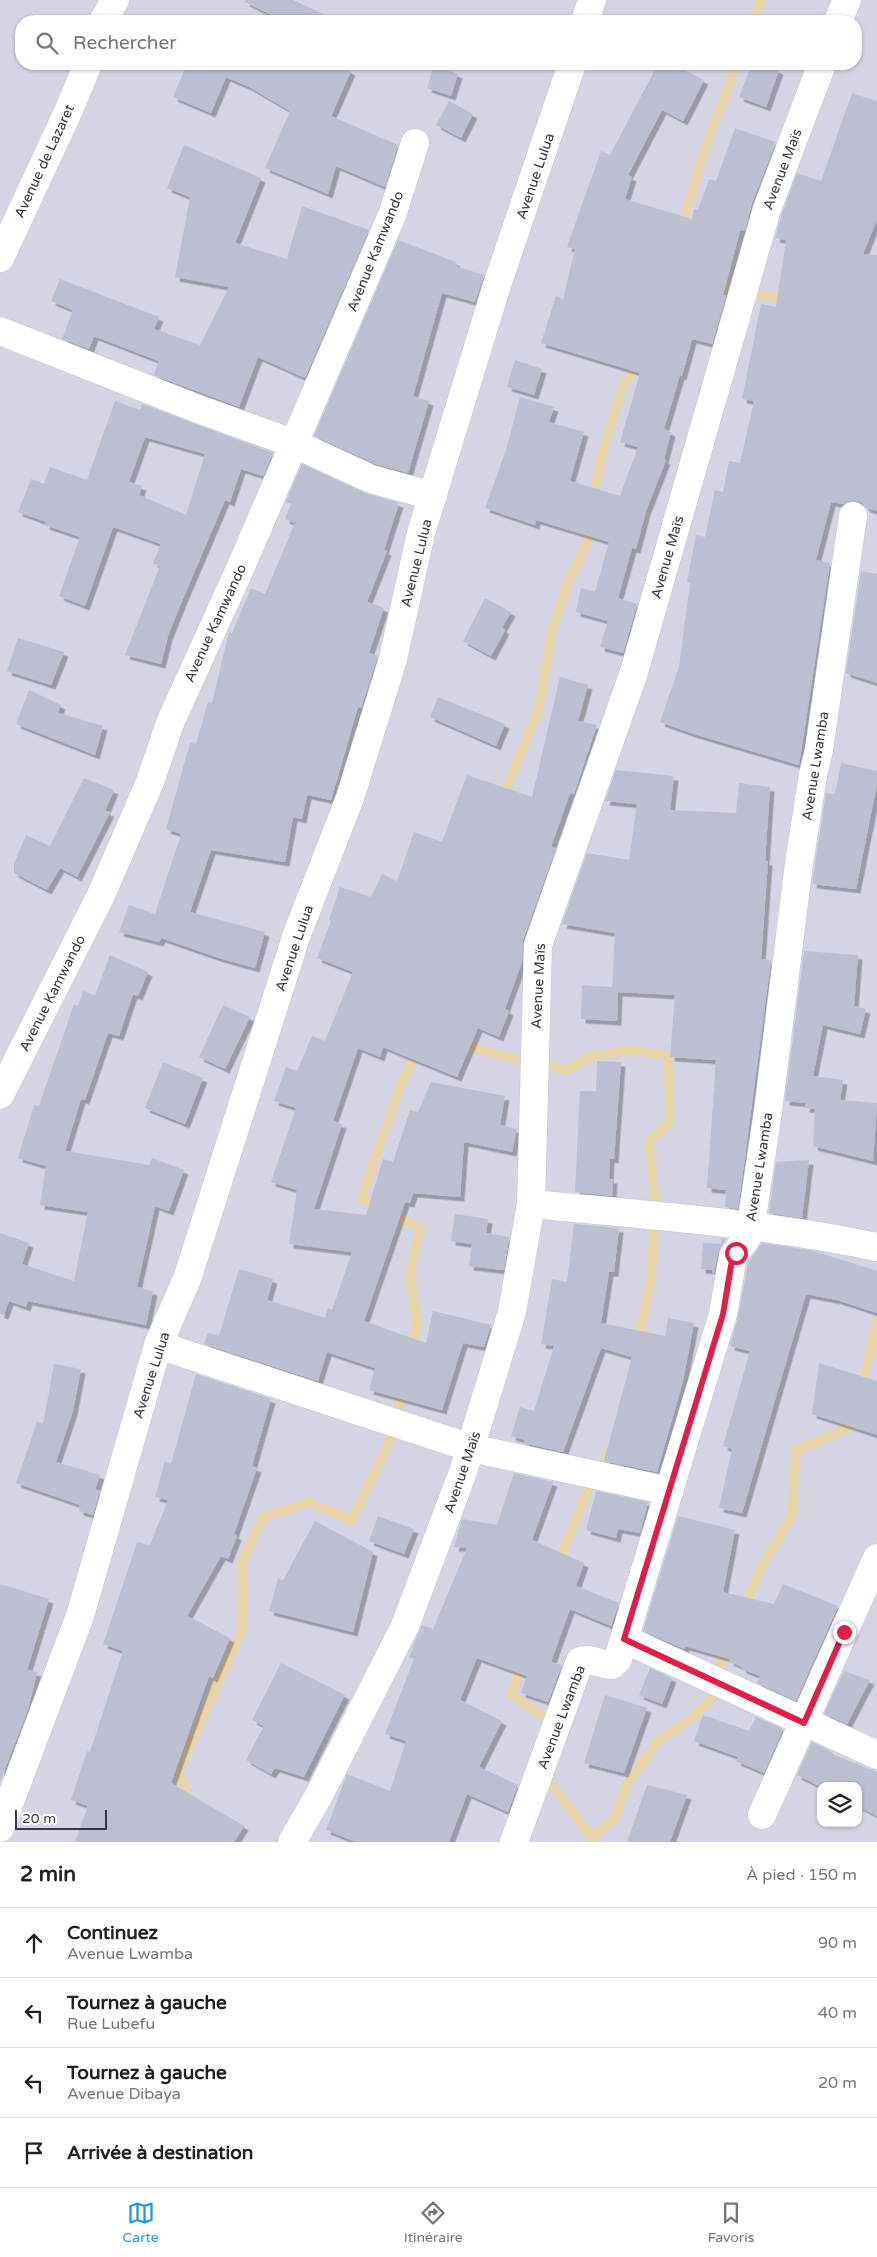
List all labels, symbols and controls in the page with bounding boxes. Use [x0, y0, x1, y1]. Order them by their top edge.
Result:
search box [15, 15, 862, 70]
icon: search [33, 29, 61, 57]
text: Rechercher [73, 32, 176, 54]
street label: Avenue de Lazaret [11, 101, 78, 221]
street label: Avenue Maïs [759, 126, 806, 212]
street label: Avenue Lulua [513, 131, 558, 222]
street label: Avenue Kamwando [344, 188, 407, 314]
street label: Avenue Maïs [648, 514, 687, 600]
street label: Avenue Lulua [397, 517, 436, 609]
street label: Avenue Kamwando [181, 561, 250, 685]
street label: Avenue Lwamba [798, 710, 833, 822]
street label: Avenue Lulua [272, 903, 317, 994]
street label: Avenue Kamwando [16, 932, 89, 1054]
street label: Avenue Maïs [528, 943, 549, 1029]
street label: Avenue Lwamba [742, 1111, 777, 1223]
route start [725, 1242, 748, 1265]
street label: Avenue Lulua [129, 1330, 173, 1421]
street label: Avenue Maïs [441, 1429, 484, 1515]
route end [833, 1621, 856, 1644]
street label: Avenue Lwamba [534, 1663, 589, 1772]
map controls [817, 1782, 862, 1827]
button: layers [817, 1782, 862, 1827]
scale bar [15, 1807, 108, 1830]
text: 20 m [22, 1810, 56, 1827]
text: 2 min [20, 1862, 76, 1887]
text: À pied · 150 m [746, 1865, 857, 1885]
text: Continuez [67, 1922, 158, 1944]
icon: ahead [20, 1929, 48, 1957]
text: 90 m [818, 1933, 857, 1953]
text: Avenue Lwamba [67, 1944, 193, 1964]
text: Tournez à gauche [67, 1992, 227, 2014]
icon: left [20, 1999, 48, 2027]
text: 40 m [818, 2003, 857, 2023]
text: Rue Lubefu [67, 2014, 155, 2034]
text: Tournez à gauche [67, 2062, 227, 2084]
icon: left [20, 2069, 48, 2097]
text: 20 m [818, 2073, 857, 2093]
text: Avenue Dibaya [67, 2084, 181, 2104]
icon: arrive [20, 2139, 48, 2167]
text: Arrivée à destination [67, 2142, 253, 2164]
tab: Carte [123, 2199, 159, 2246]
tab: Itinéraire [404, 2199, 463, 2246]
tab: Favoris [708, 2199, 754, 2246]

